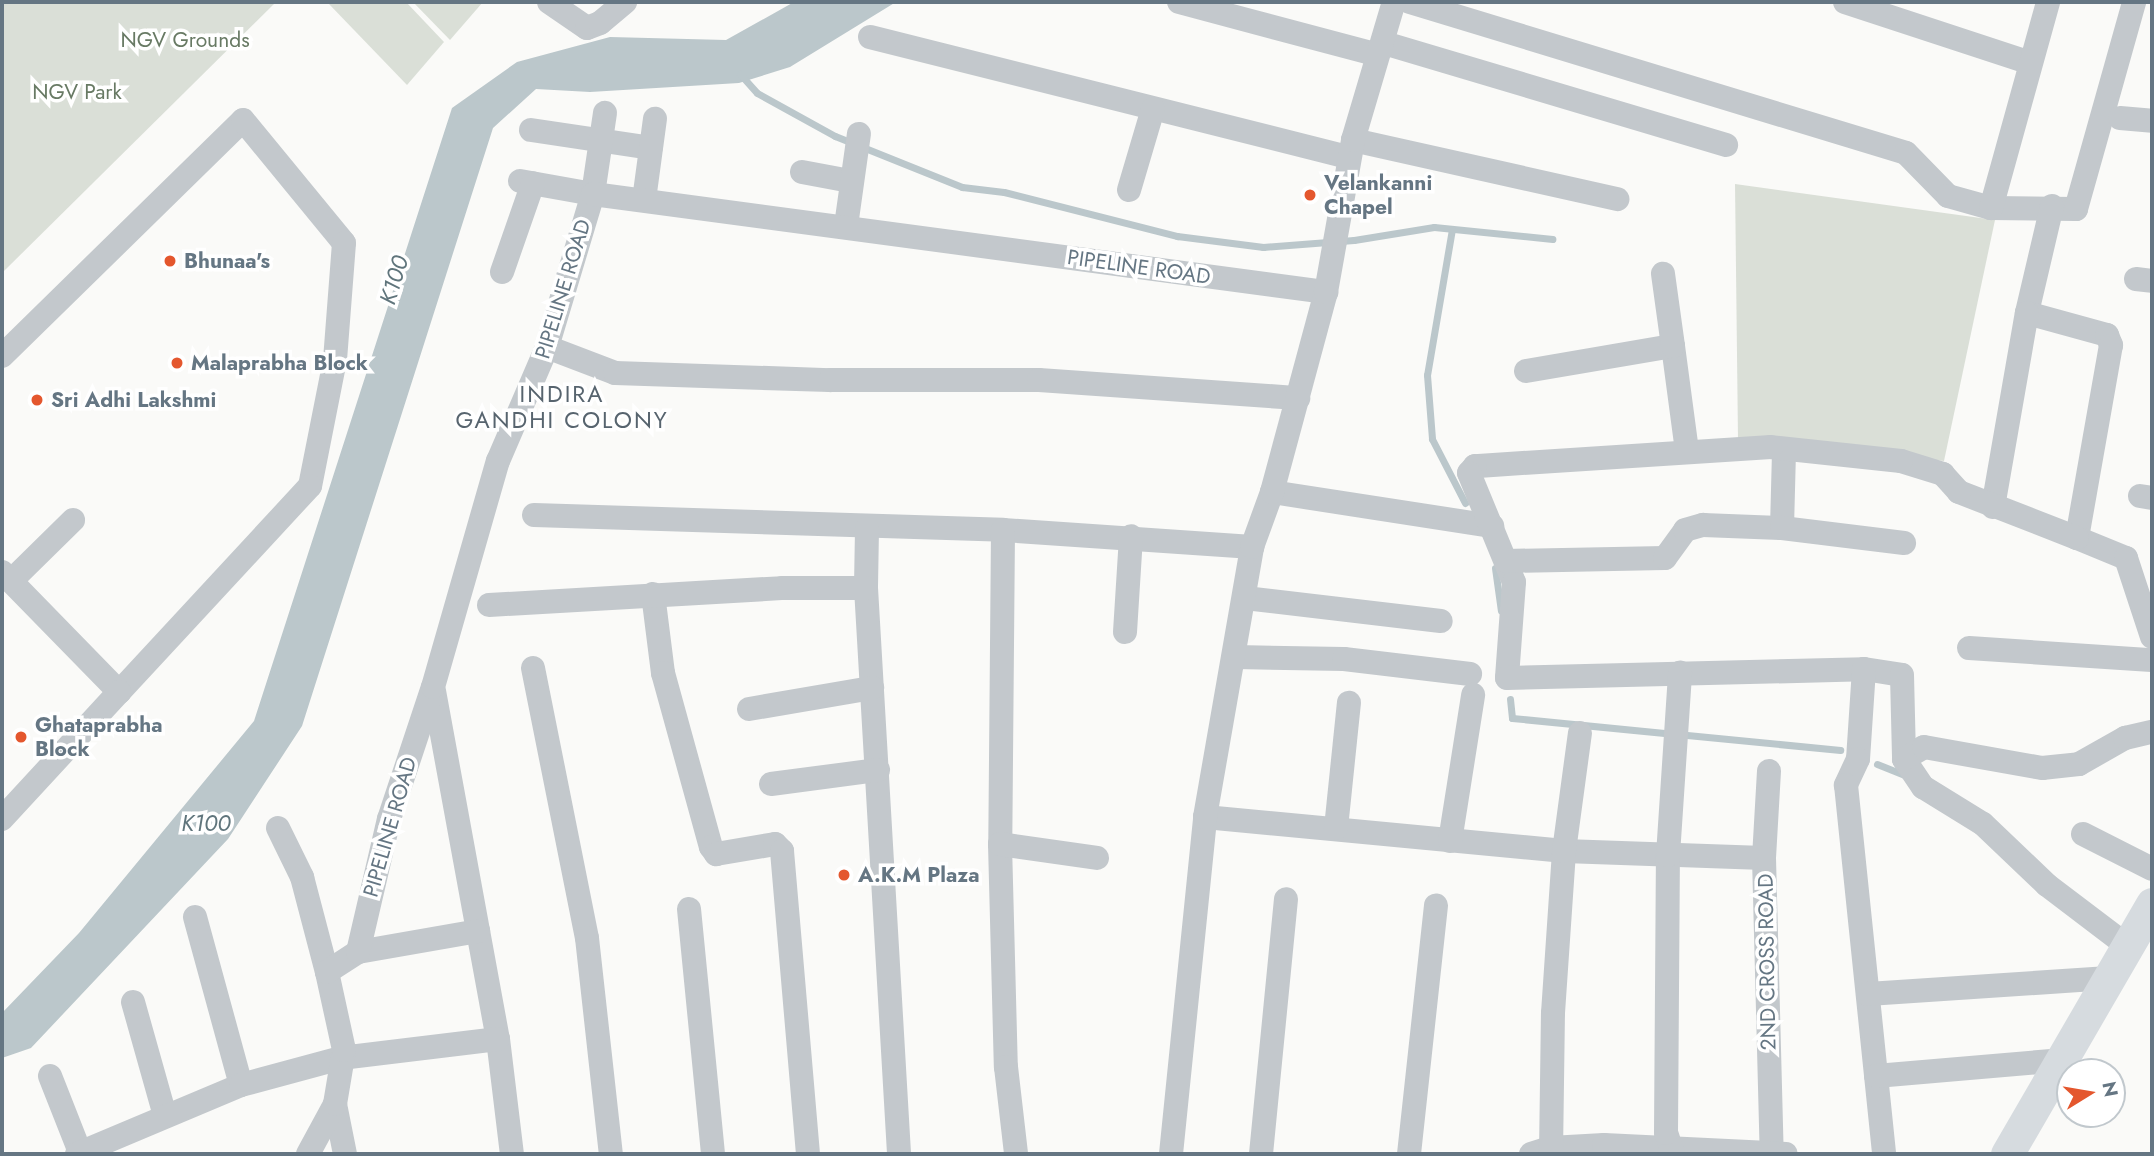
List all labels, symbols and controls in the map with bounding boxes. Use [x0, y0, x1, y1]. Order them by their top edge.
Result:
park label: NGV Grounds [120, 27, 250, 53]
park label: NGV Park [32, 79, 122, 105]
place label: Velankanni Chapel [1324, 170, 1432, 220]
marker: Velankanni Chapel [1302, 187, 1318, 203]
street label: PIPELINE ROAD [530, 216, 596, 362]
street label: PIPELINE ROAD [1066, 244, 1212, 290]
place label: Bhunaa's [184, 248, 270, 274]
water label: K100 [374, 252, 414, 308]
marker: Bhunaa's [162, 253, 178, 269]
place label: Malaprabha Block [191, 350, 368, 376]
marker: Malaprabha Block [169, 355, 185, 371]
district label: INDIRA GANDHI COLONY [457, 380, 667, 434]
place label: Sri Adhi Lakshmi [51, 387, 216, 413]
marker: Sri Adhi Lakshmi [29, 392, 45, 408]
place label: Ghataprabha Block [35, 712, 162, 762]
marker: Ghataprabha Block [13, 729, 29, 745]
street label: PIPELINE ROAD [358, 754, 422, 900]
water label: K100 [181, 809, 231, 837]
place label: A.K.M Plaza [858, 862, 980, 888]
marker: A.K.M Plaza [836, 867, 852, 883]
street label: 2ND CROSS ROAD [1753, 873, 1781, 1051]
north arrow [2056, 1058, 2126, 1128]
text: N [2095, 1079, 2125, 1099]

